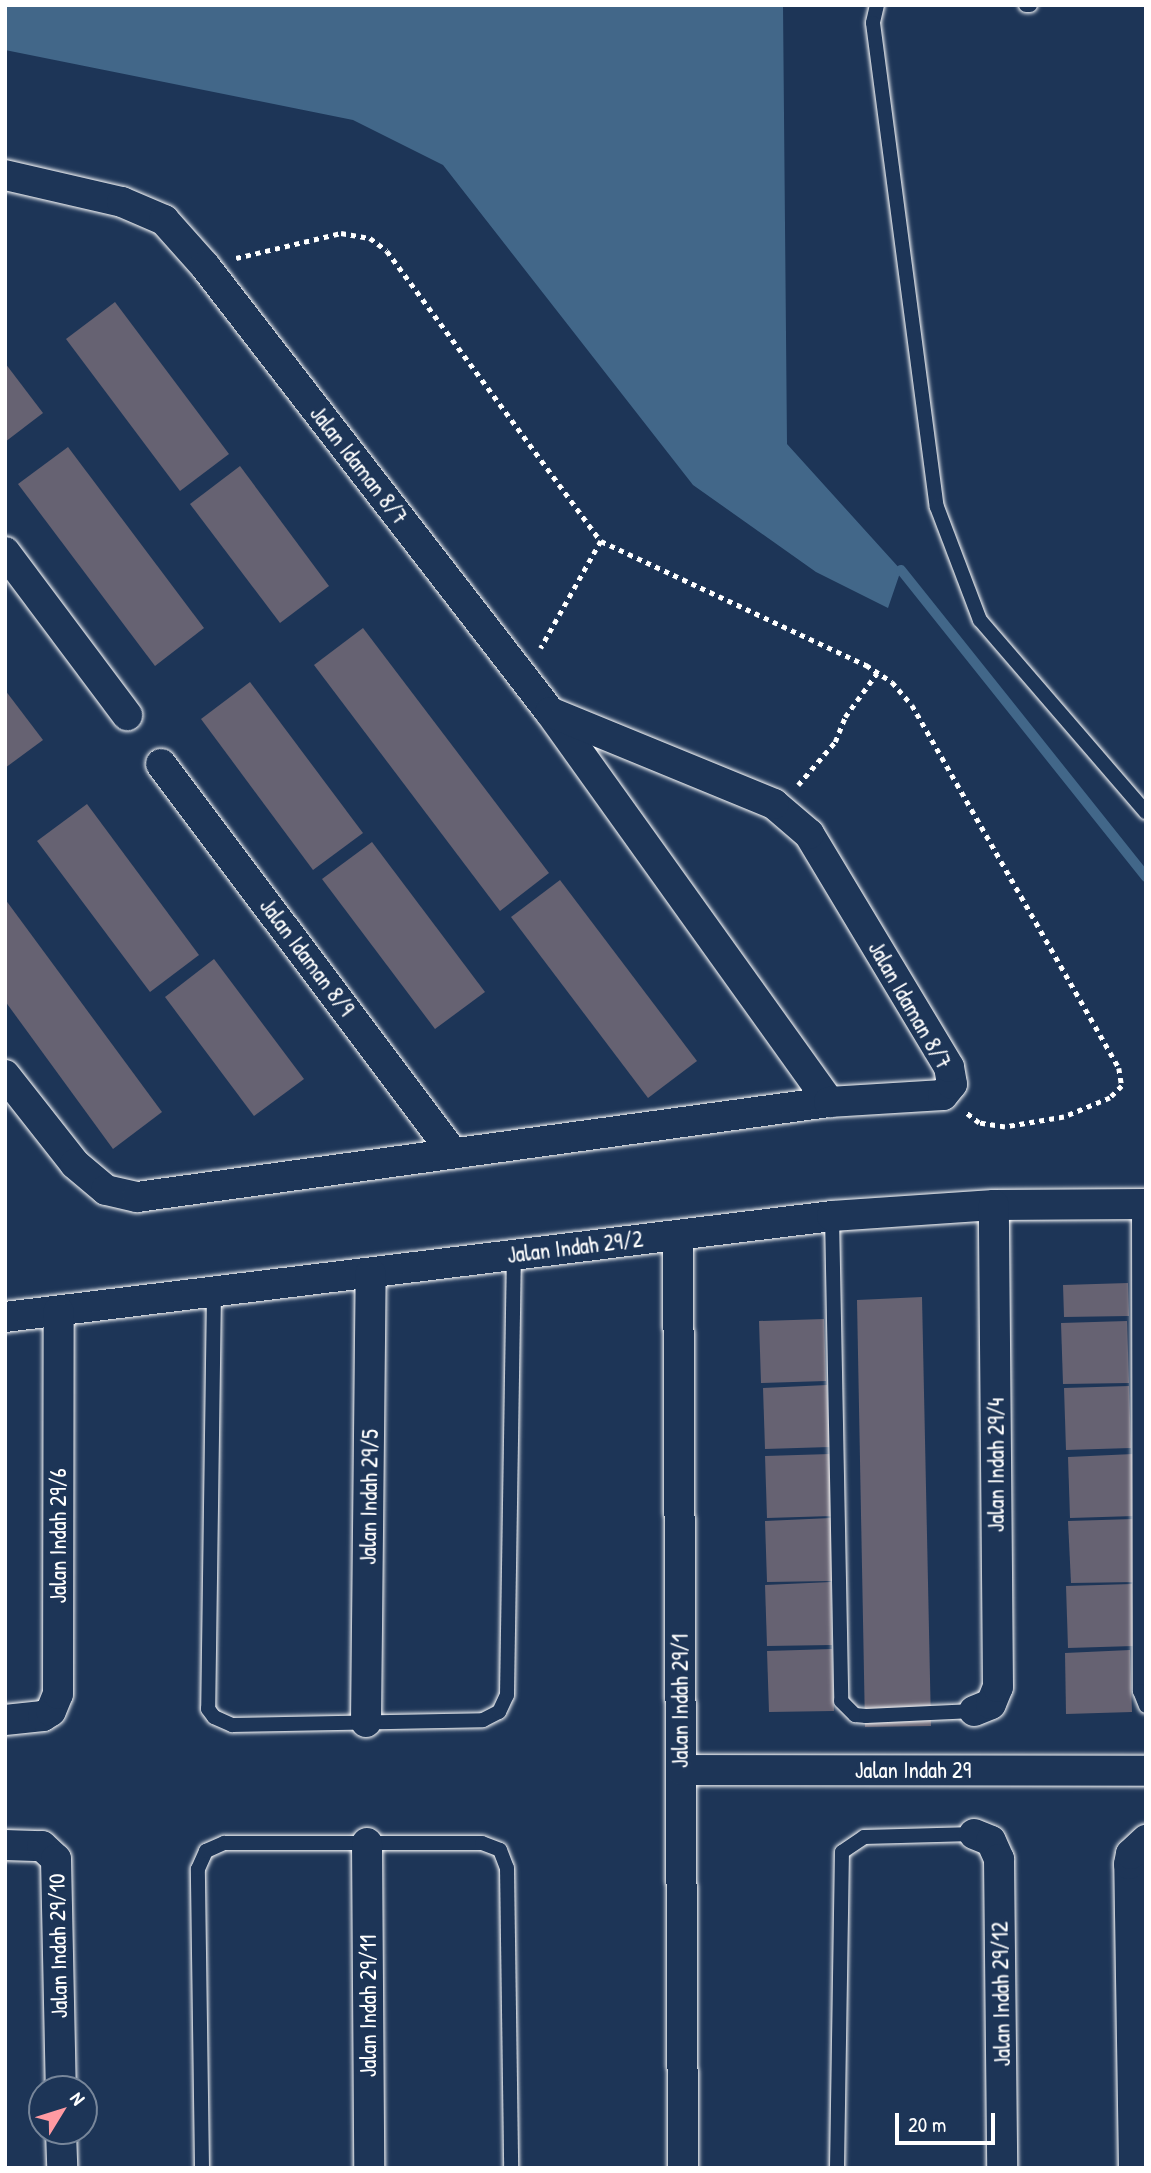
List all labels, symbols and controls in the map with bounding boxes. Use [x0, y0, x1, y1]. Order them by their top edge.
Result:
street label: Jalan Idaman 8/7 [304, 400, 414, 530]
street label: Jalan Idaman 8/9 [254, 893, 360, 1021]
street label: Jalan Idaman 8/7 [862, 936, 958, 1074]
street label: Jalan Indah 29/2 [505, 1225, 645, 1269]
street label: Jalan Indah 29/4 [982, 1398, 1010, 1532]
street label: Jalan Indah 29/5 [354, 1429, 384, 1565]
street label: Jalan Indah 29/6 [44, 1468, 72, 1604]
street label: Jalan Indah 29/1 [666, 1634, 694, 1768]
street label: Jalan Indah 29 [855, 1756, 971, 1784]
street label: Jalan Indah 29/10 [43, 1873, 73, 2019]
street label: Jalan Indah 29/12 [986, 1921, 1016, 2067]
street label: Jalan Indah 29/11 [354, 1935, 382, 2077]
north arrow [28, 2075, 98, 2145]
text: N [65, 2086, 91, 2110]
scale bar [899, 2100, 999, 2144]
text: 20 m [908, 2110, 946, 2139]

